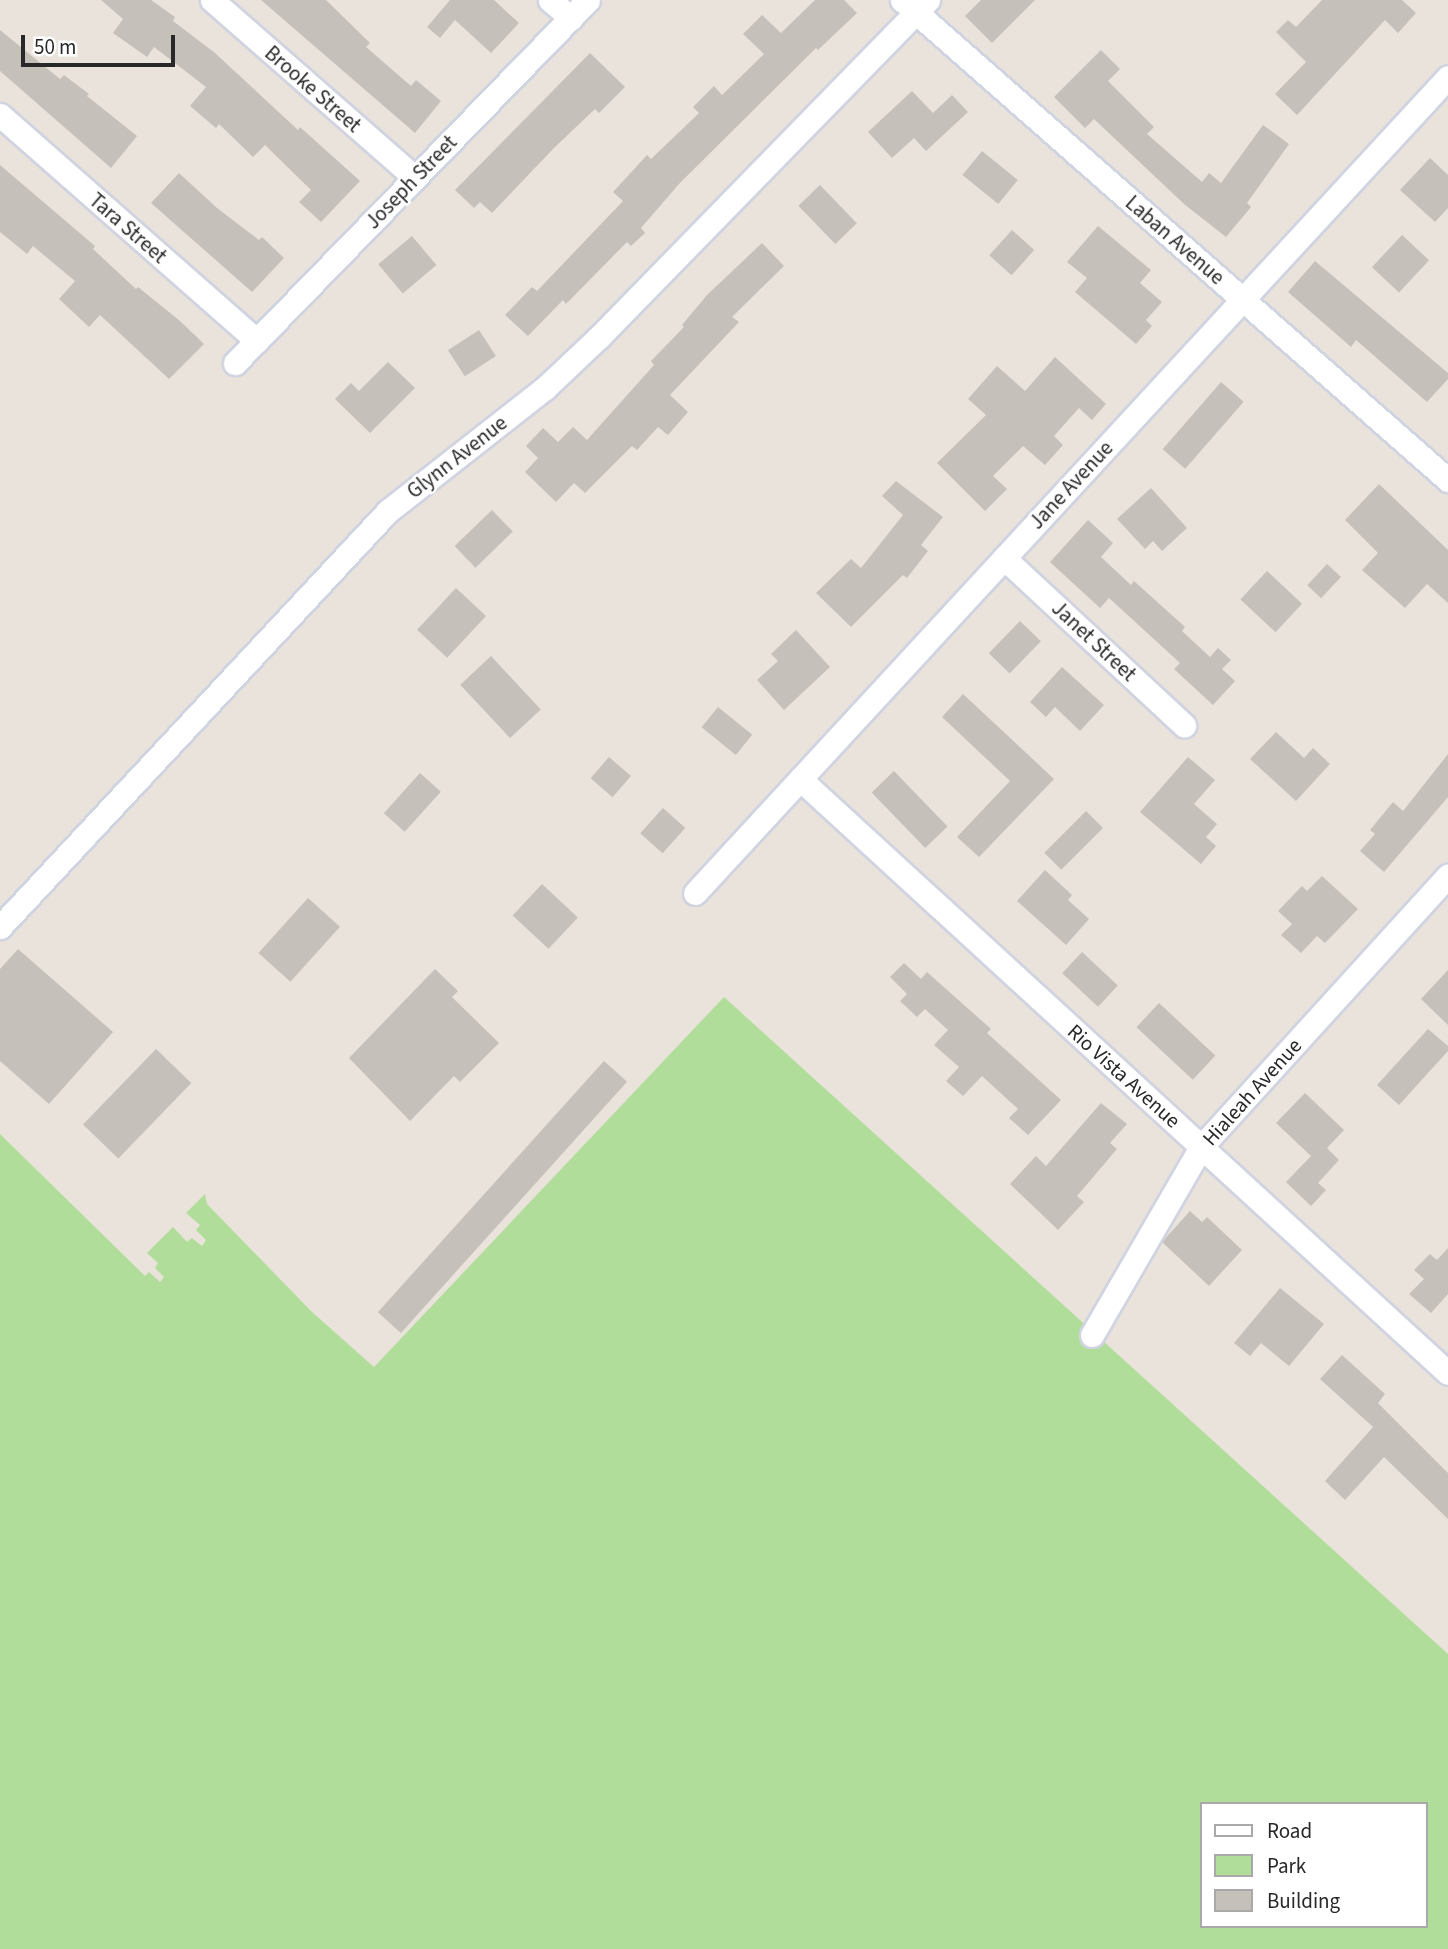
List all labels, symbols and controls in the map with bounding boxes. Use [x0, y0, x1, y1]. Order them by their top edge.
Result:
scale bar [24, 21, 178, 65]
text: 50 m [34, 32, 76, 62]
street label: Brooke Street [260, 40, 366, 138]
street label: Joseph Street [360, 130, 462, 234]
street label: Tara Street [84, 187, 172, 269]
street label: Laban Avenue [1120, 190, 1230, 290]
street label: Glynn Avenue [402, 410, 512, 504]
street label: Jane Avenue [1024, 436, 1118, 534]
street label: Janet Street [1047, 596, 1141, 686]
street label: Rio Vista Avenue [1062, 1019, 1186, 1133]
street label: Hialeah Avenue [1197, 1033, 1307, 1151]
legend [1200, 1802, 1427, 1928]
text: Road [1267, 1816, 1312, 1846]
text: Park [1267, 1851, 1306, 1881]
text: Building [1267, 1886, 1340, 1916]

